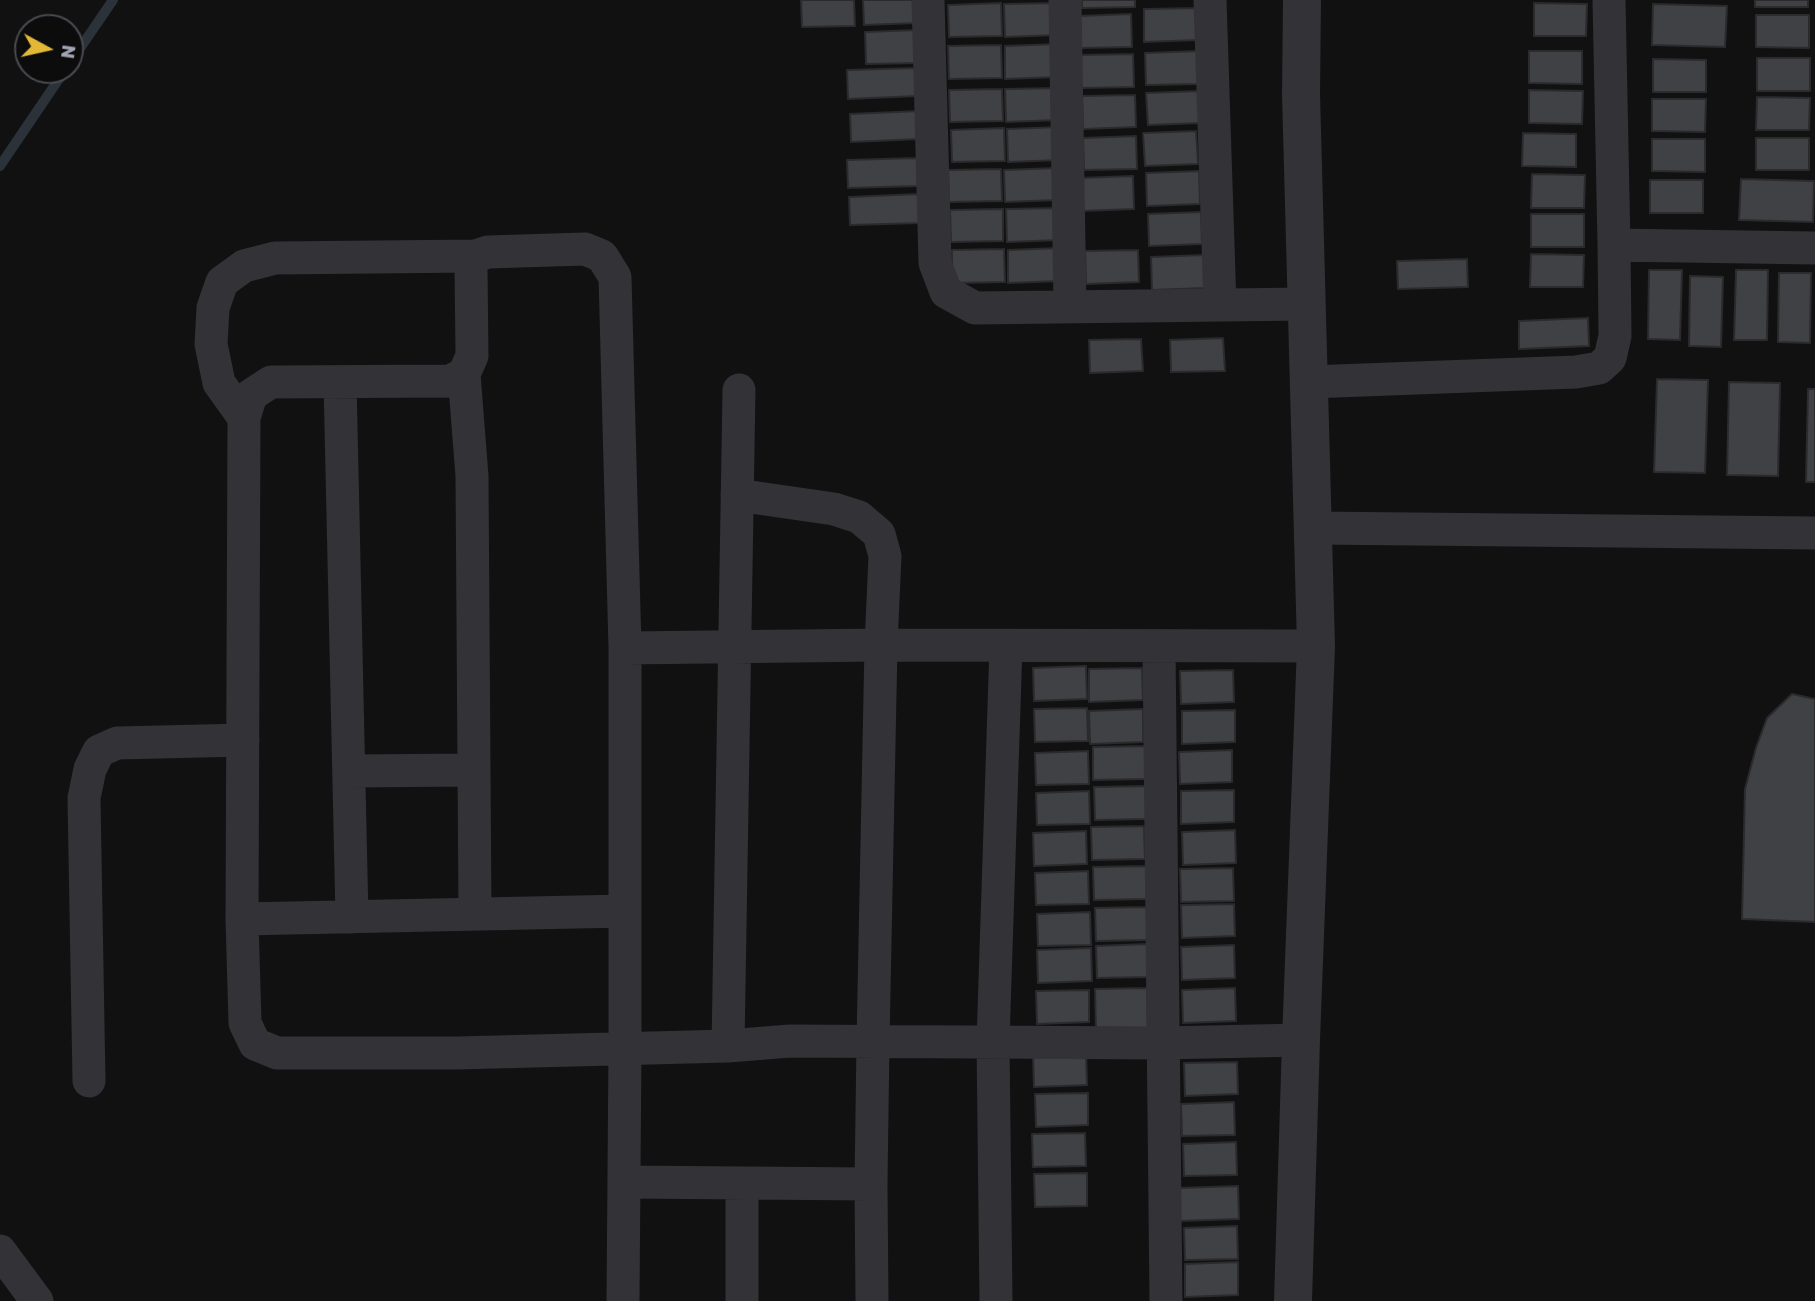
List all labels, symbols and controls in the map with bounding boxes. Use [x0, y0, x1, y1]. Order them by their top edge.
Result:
north arrow [14, 14, 84, 84]
text: N [56, 43, 81, 60]

